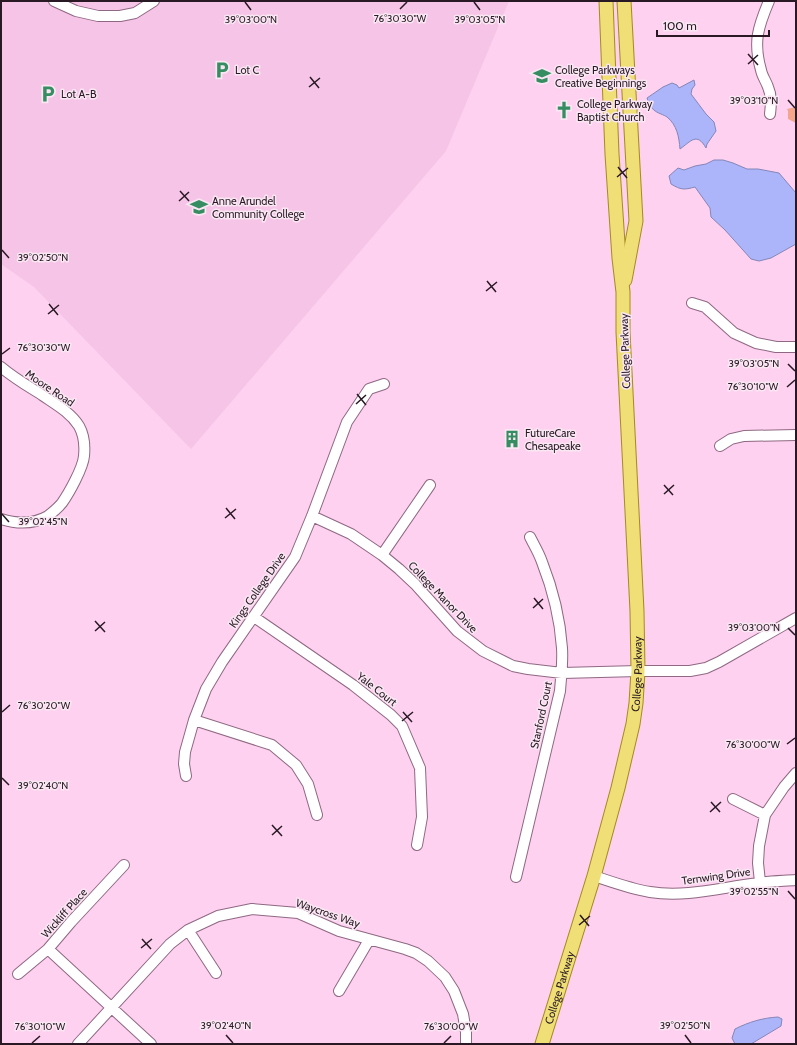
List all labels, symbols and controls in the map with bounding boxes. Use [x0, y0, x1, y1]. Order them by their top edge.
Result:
text: 76°30'30"W [374, 12, 427, 25]
scale bar [657, 12, 769, 38]
text: 39°03'00"N [225, 13, 277, 26]
text: 39°03'05"N [455, 13, 505, 26]
text: 100 m [663, 18, 697, 33]
parking icon: Lot C [212, 60, 232, 80]
place label: Lot C [235, 63, 260, 77]
place label: College Parkways Creative Beginnings [555, 63, 647, 90]
school or university icon: College Parkways Creative Beginnings [532, 66, 552, 86]
parking icon: Lot A-B [38, 84, 58, 104]
place label: Lot A-B [61, 87, 97, 101]
text: 39°03'10"N [730, 94, 778, 107]
place label: College Parkway Baptist Church [577, 97, 653, 124]
church icon: College Parkway Baptist Church [554, 100, 574, 120]
place label: Anne Arundel Community College [212, 194, 305, 221]
school or university icon: Anne Arundel Community College [189, 197, 209, 217]
text: 39°02'50"N [18, 251, 68, 264]
street label: College Parkway [617, 313, 633, 389]
text: 76°30'30"W [18, 341, 71, 354]
text: 39°03'05"N [729, 357, 779, 370]
street label: Moore Road [23, 366, 77, 410]
text: 76°30'10"W [728, 380, 779, 393]
place label: FutureCare Chesapeake [525, 426, 581, 453]
building icon: FutureCare Chesapeake [502, 429, 522, 449]
text: 39°02'45"N [18, 515, 68, 528]
street label: Kings College Drive [226, 549, 289, 631]
street label: College Manor Drive [405, 558, 481, 636]
text: 39°03'00"N [728, 621, 780, 634]
street label: College Parkway [628, 636, 645, 713]
street label: Yale Court [353, 668, 400, 709]
street label: Stanford Court [527, 680, 555, 750]
text: 76°30'20"W [18, 699, 71, 712]
text: 76°30'00"W [726, 738, 781, 751]
text: 39°02'40"N [18, 779, 68, 792]
street label: Ternwing Drive [681, 864, 752, 888]
street label: Wickliff Place [38, 885, 90, 941]
text: 39°02'55"N [729, 885, 779, 898]
street label: Waycross Way [294, 895, 362, 931]
street label: College Parkway [542, 949, 577, 1026]
text: 39°02'40"N [201, 1019, 251, 1032]
text: 39°02'50"N [660, 1019, 710, 1032]
text: 76°30'10"W [15, 1020, 66, 1033]
text: 76°30'00"W [424, 1020, 479, 1033]

